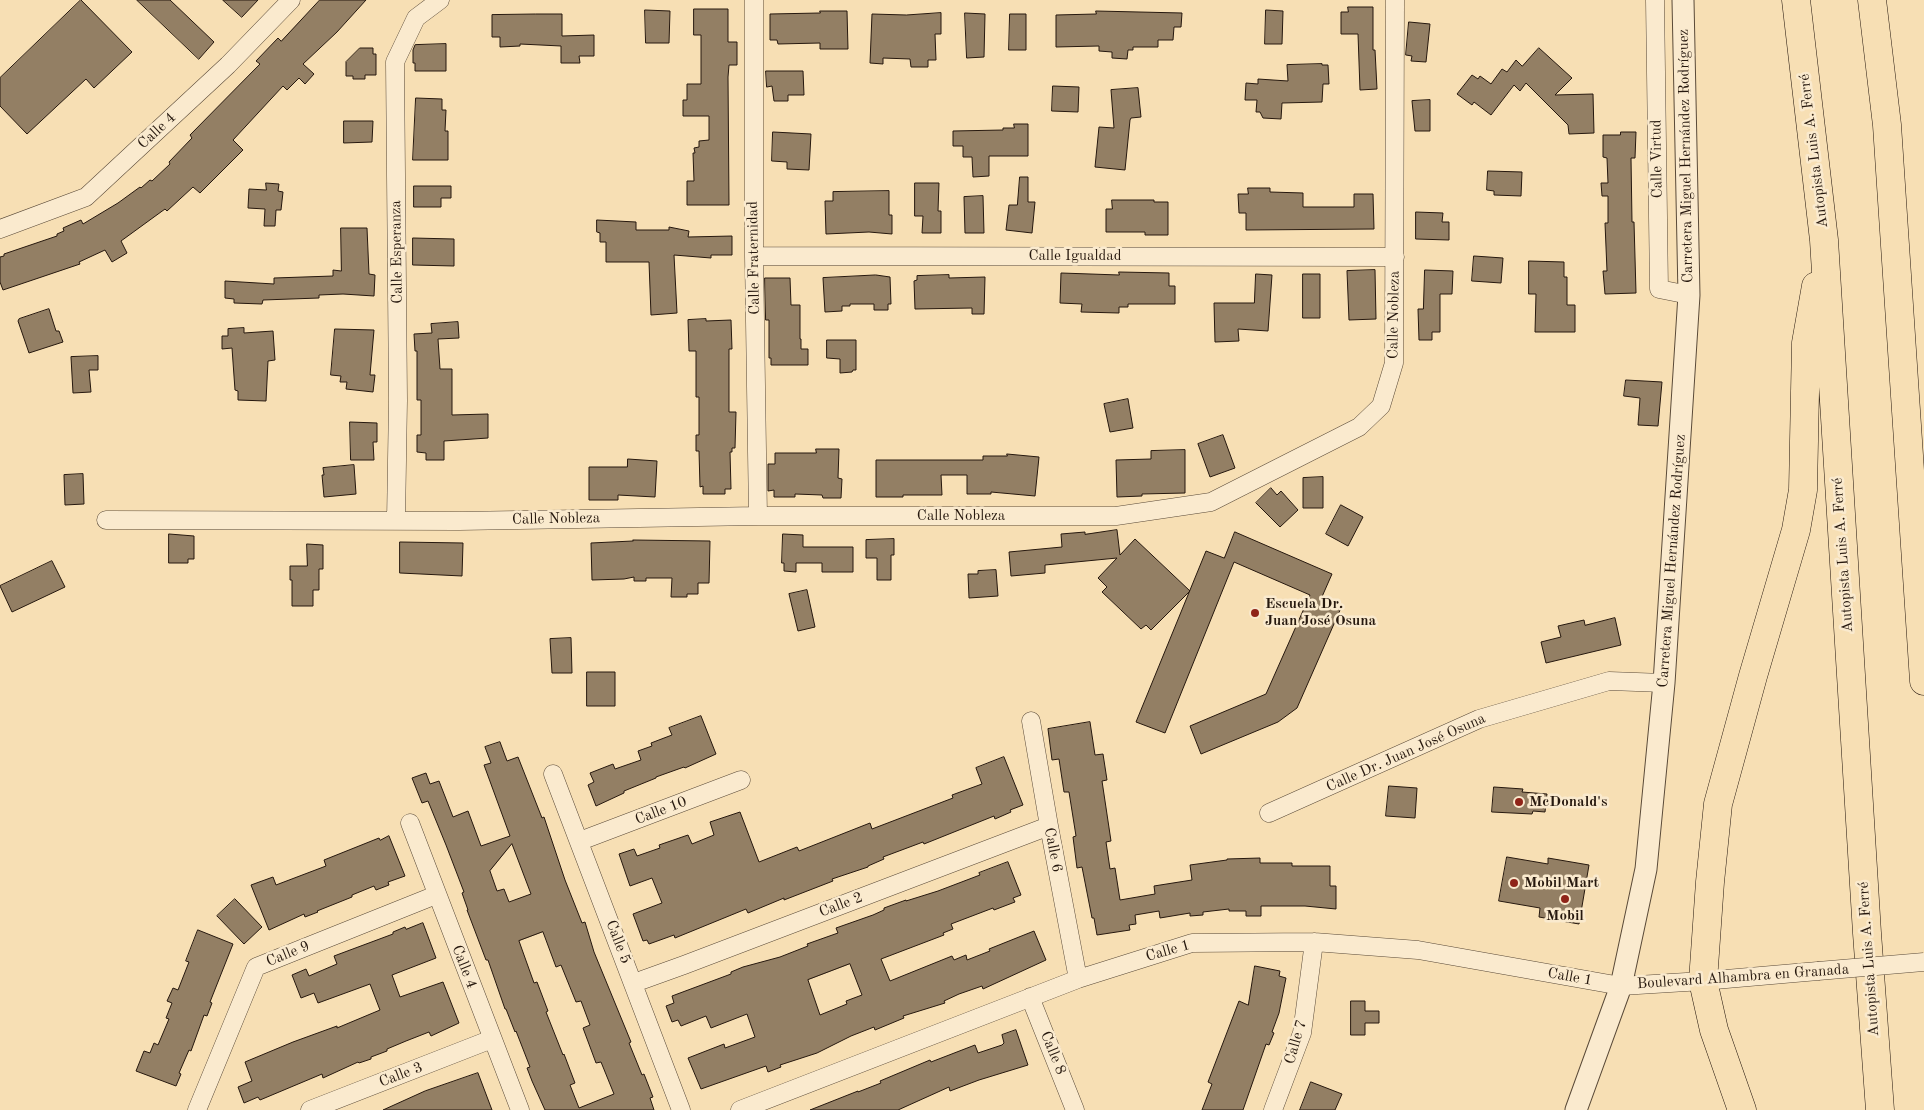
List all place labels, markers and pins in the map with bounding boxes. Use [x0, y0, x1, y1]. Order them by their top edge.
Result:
place label: Escuela Dr. Juan José Osuna [1265, 595, 1376, 630]
marker: Escuela Dr. Juan José Osuna [1249, 607, 1261, 619]
place label: McDonald's [1529, 793, 1607, 811]
marker: McDonald's [1513, 796, 1525, 808]
place label: Mobil Mart [1524, 874, 1599, 892]
marker: Mobil Mart [1508, 877, 1520, 889]
marker: Mobil [1559, 893, 1571, 905]
place label: Mobil [1546, 907, 1584, 925]

